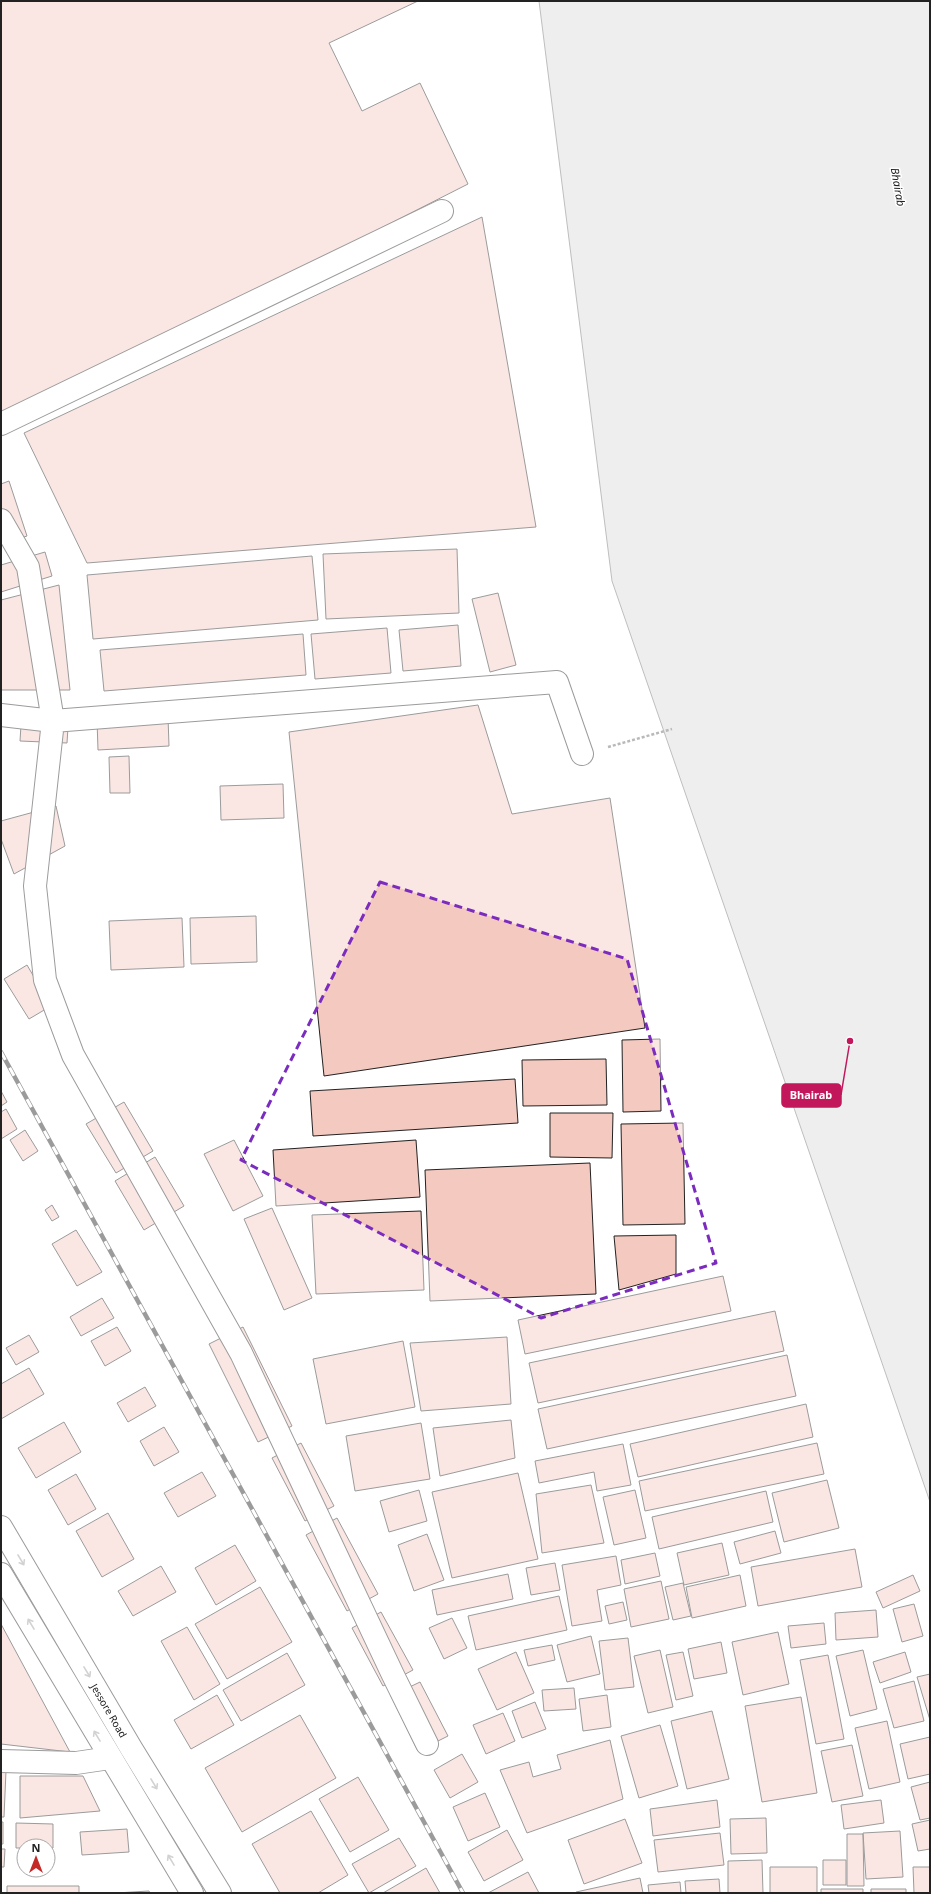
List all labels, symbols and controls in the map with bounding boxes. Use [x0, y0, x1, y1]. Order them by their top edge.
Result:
water label: Bhairab [888, 166, 909, 207]
callout: Bhairab [782, 1084, 841, 1107]
text: Bhairab [790, 1087, 832, 1102]
one-way arrow [17, 1554, 25, 1566]
one-way arrow [26, 1618, 34, 1630]
one-way arrow [83, 1666, 91, 1678]
street label: Jessore Road [87, 1680, 130, 1740]
one-way arrow [93, 1730, 101, 1742]
one-way arrow [150, 1778, 158, 1790]
north arrow [16, 1838, 56, 1878]
text: N [32, 1840, 40, 1855]
one-way arrow [167, 1854, 175, 1866]

